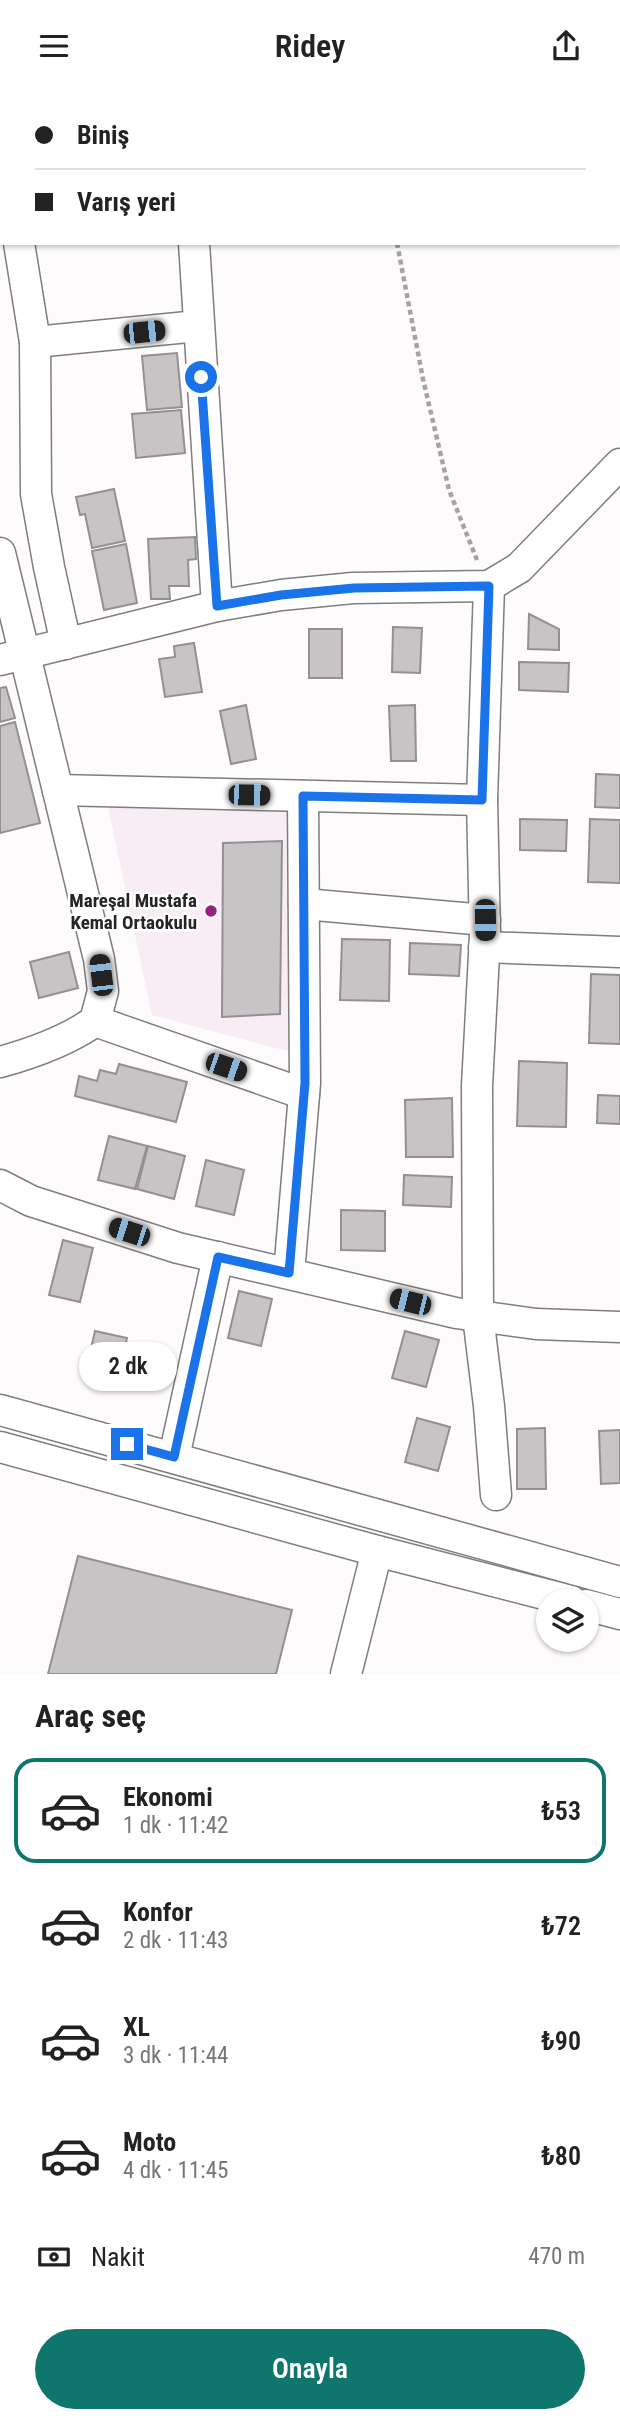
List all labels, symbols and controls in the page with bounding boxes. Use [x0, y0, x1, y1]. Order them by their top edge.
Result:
icon: menu [35, 27, 73, 65]
text: Ridey [275, 27, 345, 65]
icon: share [547, 27, 585, 65]
text: Biniş [77, 120, 129, 150]
text: Varış yeri [77, 187, 176, 217]
car [123, 319, 166, 345]
route start [185, 361, 217, 393]
car [228, 784, 271, 806]
place label: Mareşal Mustafa Kemal Ortaokulu [69, 889, 197, 934]
car [475, 899, 496, 941]
marker: Mareşal Mustafa Kemal Ortaokulu [203, 903, 219, 919]
car [89, 953, 114, 997]
car [203, 1050, 250, 1084]
car [106, 1216, 153, 1248]
car [388, 1287, 433, 1317]
callout: 2 dk [78, 1343, 176, 1391]
text: 2 dk [108, 1353, 148, 1380]
route end [111, 1428, 143, 1460]
map controls [536, 1589, 599, 1652]
button: layers [536, 1589, 599, 1652]
text: Araç seç [35, 1697, 146, 1735]
icon: car [39, 1779, 102, 1842]
text: Ekonomi [123, 1782, 213, 1812]
text: ₺53 [541, 1796, 581, 1826]
text: 1 dk · 11:42 [123, 1812, 228, 1839]
icon: car [39, 1894, 102, 1957]
text: Konfor [123, 1897, 193, 1927]
text: ₺72 [541, 1911, 581, 1941]
text: 2 dk · 11:43 [123, 1927, 228, 1954]
icon: car [39, 2009, 102, 2072]
text: XL [123, 2012, 150, 2042]
text: ₺90 [541, 2026, 581, 2056]
text: 3 dk · 11:44 [123, 2042, 228, 2069]
icon: car [39, 2124, 102, 2187]
text: Moto [123, 2127, 176, 2157]
text: ₺80 [541, 2141, 581, 2171]
text: 4 dk · 11:45 [123, 2157, 228, 2184]
icon: cash [35, 2238, 73, 2276]
text: Nakit [91, 2242, 145, 2272]
text: 470 m [528, 2243, 585, 2270]
button: Onayla [35, 2329, 585, 2409]

